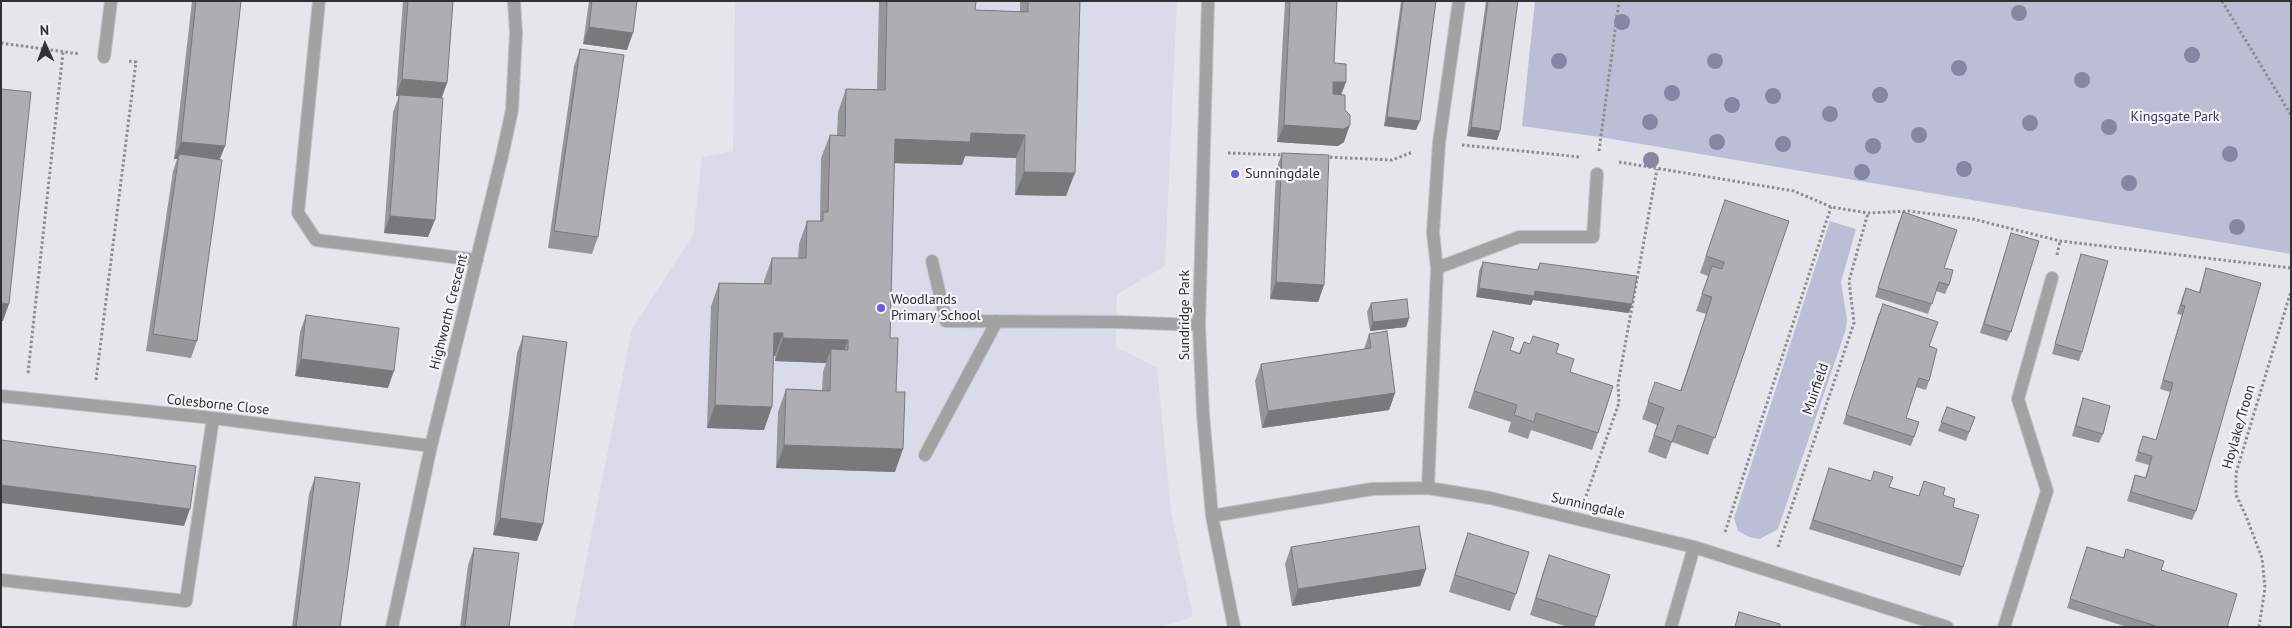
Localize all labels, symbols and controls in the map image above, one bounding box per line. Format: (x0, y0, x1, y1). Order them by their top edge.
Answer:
north arrow (20, 20, 70, 70)
text: N (40, 21, 49, 39)
park label: Kingsgate Park (2130, 109, 2220, 125)
place label: Sunningdale (1245, 166, 1320, 182)
marker: Sunningdale (1229, 168, 1241, 180)
street label: Highworth Crescent (427, 253, 471, 371)
street label: Sundridge Park (1177, 270, 1193, 360)
place label: Woodlands Primary School (891, 292, 981, 324)
marker: Woodlands Primary School (875, 302, 887, 314)
street label: Muirfield (1799, 361, 1833, 417)
street label: Hoylake/Troon (2219, 383, 2259, 471)
street label: Colesborne Close (166, 391, 270, 419)
street label: Sunningdale (1550, 489, 1626, 523)

